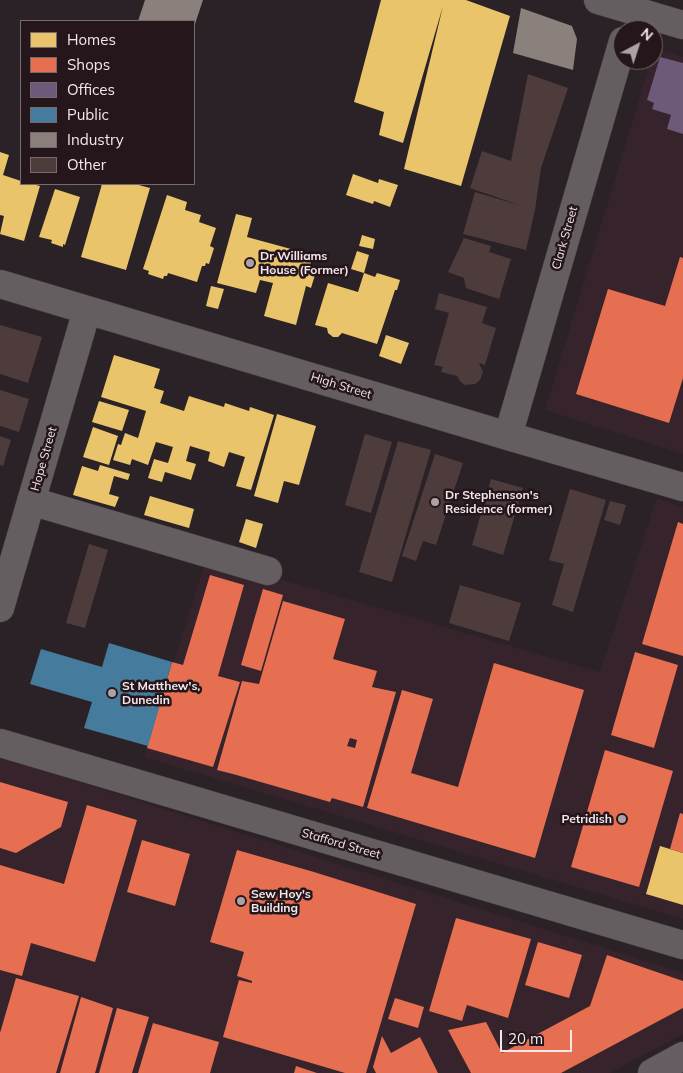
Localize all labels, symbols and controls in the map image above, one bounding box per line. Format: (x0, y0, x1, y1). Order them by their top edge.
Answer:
legend (20, 20, 195, 185)
north arrow (613, 20, 663, 70)
text: N (637, 24, 657, 45)
text: Homes (67, 30, 116, 49)
text: Shops (67, 55, 110, 74)
text: Offices (67, 80, 115, 99)
text: Public (67, 105, 109, 124)
text: Industry (67, 130, 124, 149)
text: Other (67, 155, 106, 174)
street label: Clark Street (549, 205, 581, 271)
place label: Dr Williams House (Former) (260, 249, 349, 277)
marker: Dr Williams House (Former) (244, 257, 256, 269)
street label: High Street (309, 370, 373, 402)
street label: Hope Street (28, 425, 60, 493)
place label: Dr Stephenson's Residence (former) (445, 488, 553, 516)
marker: Dr Stephenson's Residence (former) (429, 496, 441, 508)
place label: St Matthew's, Dunedin (122, 679, 200, 707)
marker: St Matthew's, Dunedin (106, 687, 118, 699)
place label: Petridish (562, 812, 612, 826)
marker: Petridish (616, 813, 628, 825)
street label: Stafford Street (300, 826, 382, 862)
place label: Sew Hoy's Building (251, 887, 311, 915)
marker: Sew Hoy's Building (235, 895, 247, 907)
scale bar (503, 1020, 576, 1052)
text: 20 m (508, 1029, 543, 1048)

